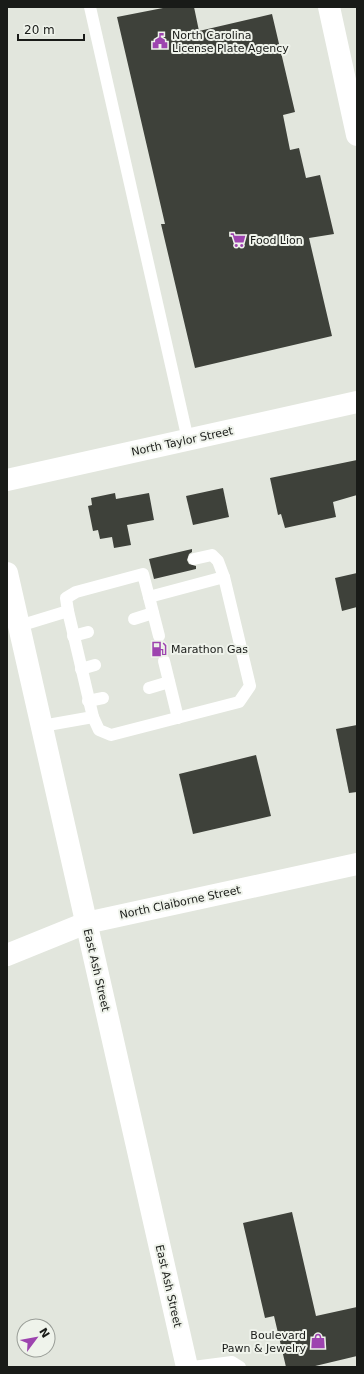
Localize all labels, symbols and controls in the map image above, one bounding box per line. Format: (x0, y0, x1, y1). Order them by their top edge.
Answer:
scale bar (18, 16, 84, 42)
text: 20 m (24, 23, 55, 37)
place label: North Carolina License Plate Agency (172, 29, 289, 55)
public building icon: North Carolina License Plate Agency (151, 32, 169, 50)
supermarket icon: Food Lion (229, 231, 247, 249)
place label: Food Lion (250, 234, 303, 247)
street label: North Taylor Street (130, 424, 235, 459)
fuel station icon: Marathon Gas (150, 640, 168, 658)
place label: Marathon Gas (171, 643, 248, 656)
street label: North Claiborne Street (118, 883, 243, 922)
street label: East Ash Street (81, 928, 112, 1013)
street label: East Ash Street (153, 1244, 184, 1329)
north arrow (16, 1318, 56, 1358)
text: N (36, 1326, 52, 1340)
place label: Boulevard Pawn & Jewelry (222, 1329, 306, 1355)
shop icon: Boulevard Pawn & Jewelry (309, 1332, 327, 1350)

